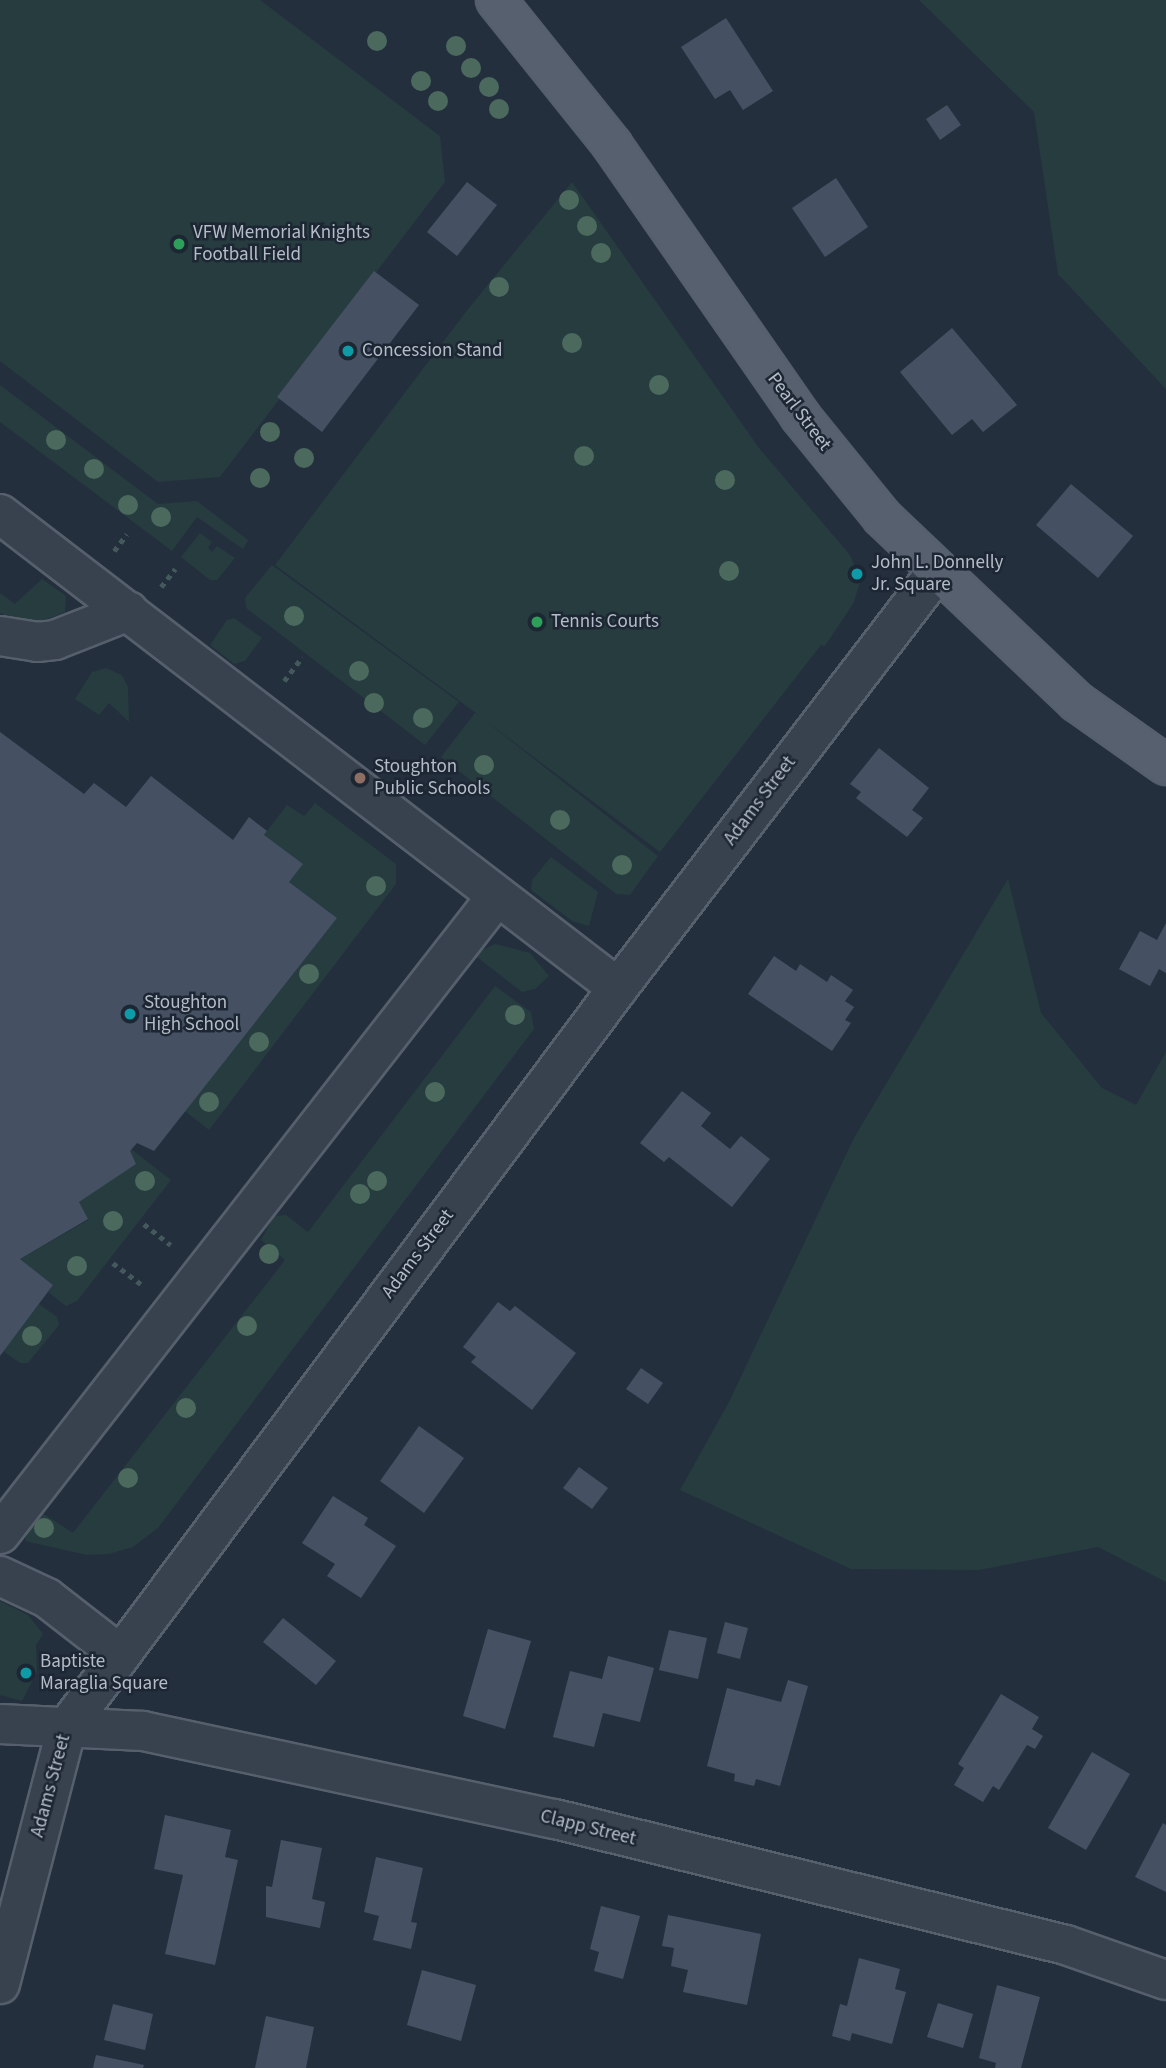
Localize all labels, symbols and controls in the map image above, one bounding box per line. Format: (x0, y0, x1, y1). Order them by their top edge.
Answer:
place label: VFW Memorial Knights Football Field (193, 222, 370, 266)
marker: VFW Memorial Knights Football Field (171, 236, 187, 252)
place label: Concession Stand (362, 340, 503, 362)
marker: Concession Stand (340, 343, 356, 359)
street label: Pearl Street (762, 368, 836, 456)
place label: John L. Donnelly Jr. Square (871, 552, 1003, 596)
marker: John L. Donnelly Jr. Square (849, 566, 865, 582)
place label: Tennis Courts (551, 611, 659, 633)
marker: Tennis Courts (529, 614, 545, 630)
street label: Adams Street (719, 752, 801, 850)
place label: Stoughton Public Schools (374, 756, 490, 800)
marker: Stoughton Public Schools (352, 770, 368, 786)
place label: Stoughton High School (144, 992, 239, 1036)
marker: Stoughton High School (122, 1006, 138, 1022)
street label: Adams Street (377, 1205, 459, 1303)
place label: Baptiste Maraglia Square (40, 1651, 168, 1695)
marker: Baptiste Maraglia Square (18, 1665, 34, 1681)
street label: Adams Street (26, 1732, 76, 1840)
street label: Clapp Street (538, 1805, 638, 1851)

